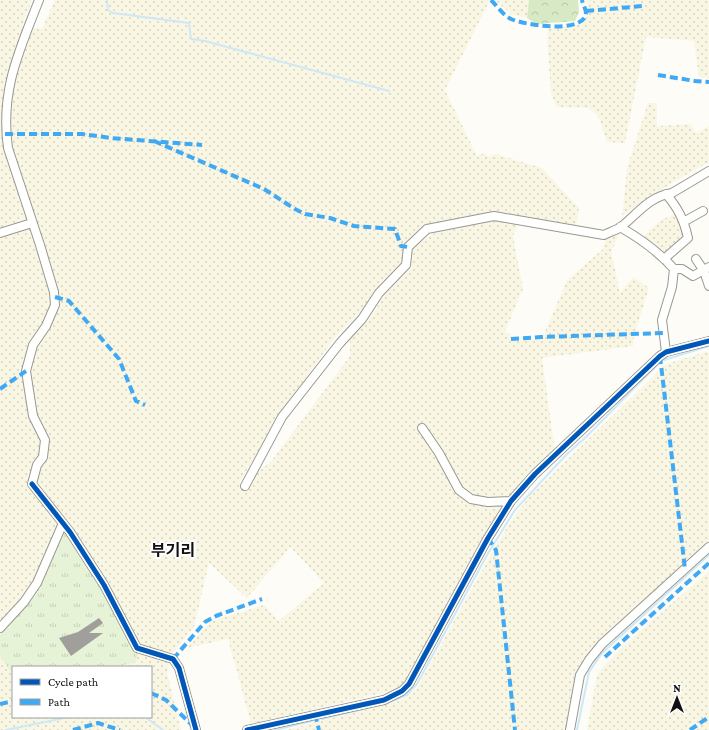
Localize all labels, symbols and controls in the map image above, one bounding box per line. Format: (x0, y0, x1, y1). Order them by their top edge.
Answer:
district label: 부기리 (151, 542, 195, 559)
legend (12, 666, 152, 718)
text: Cycle path (48, 675, 99, 689)
north arrow (657, 678, 697, 718)
text: N (673, 682, 681, 694)
text: Path (48, 695, 70, 709)

